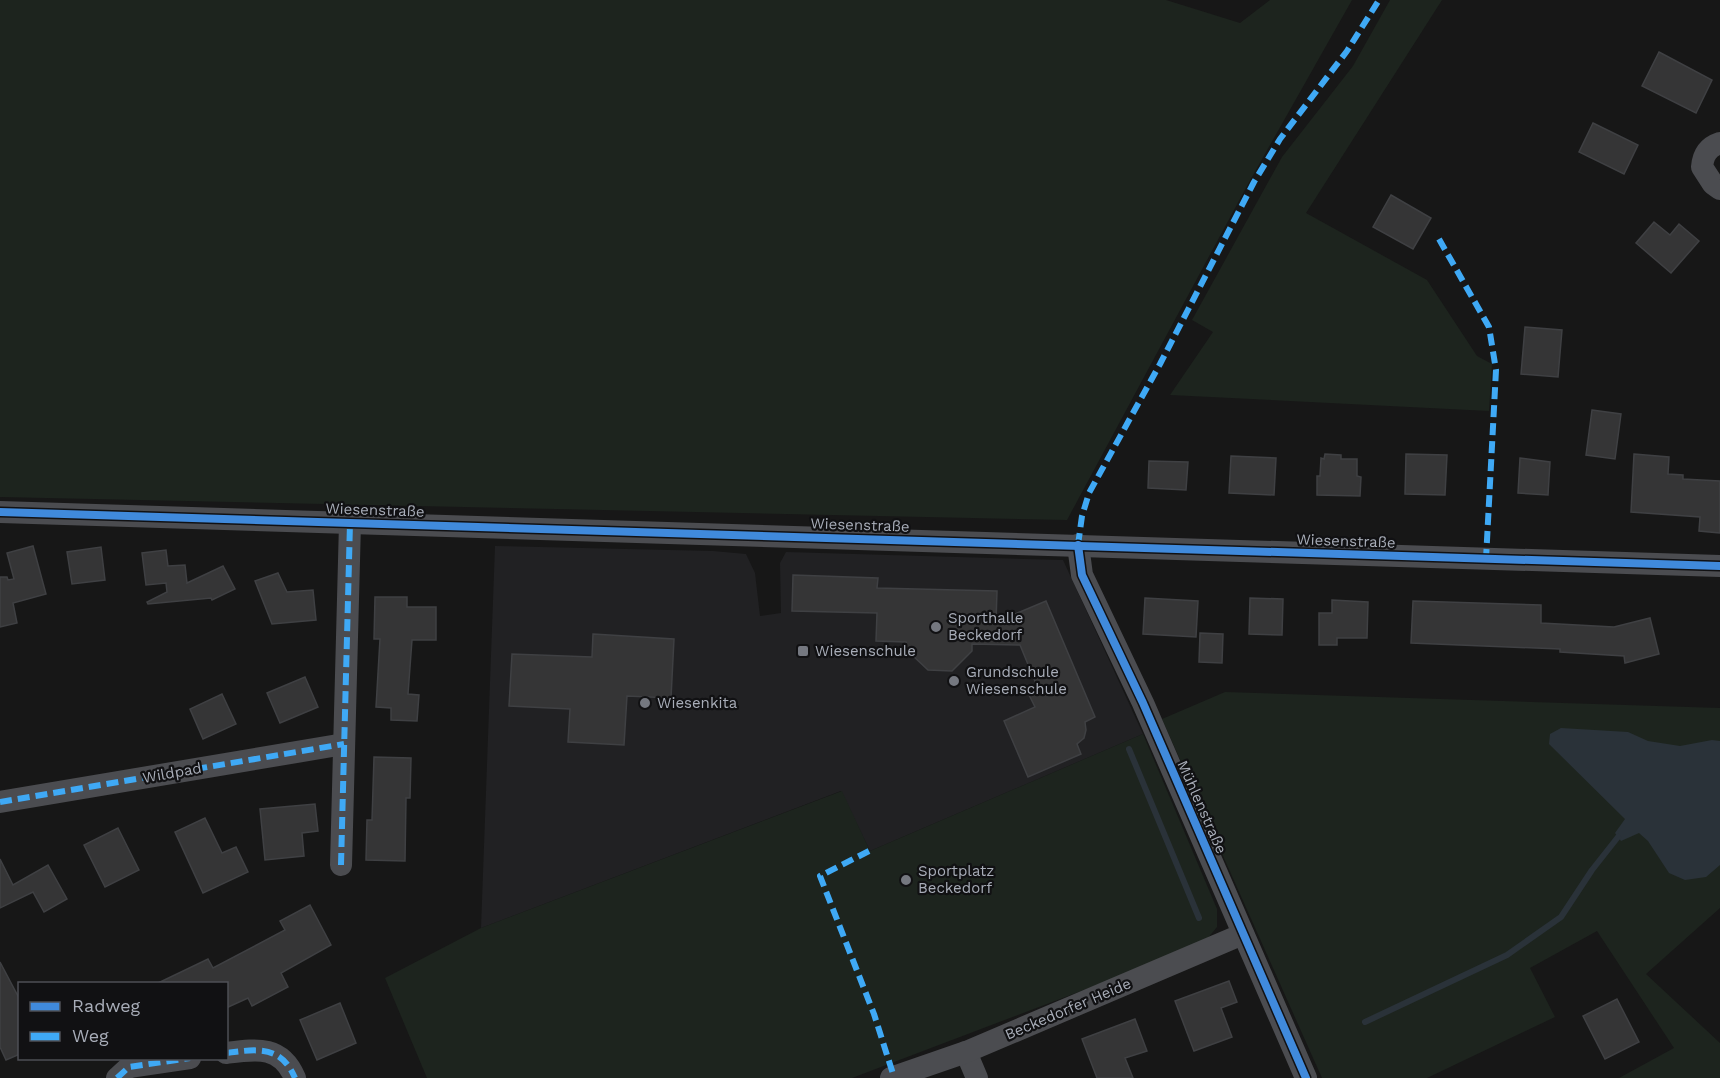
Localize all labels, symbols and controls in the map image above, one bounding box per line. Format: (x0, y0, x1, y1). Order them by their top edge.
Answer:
street label: Wiesenstraße (325, 499, 425, 521)
street label: Wiesenstraße (810, 514, 910, 536)
street label: Wiesenstraße (1296, 530, 1396, 552)
place label: Sporthalle Beckedorf (948, 609, 1024, 644)
marker: Sporthalle Beckedorf (929, 620, 943, 634)
place label: Wiesenschule (815, 642, 916, 660)
marker: Wiesenschule (796, 644, 810, 658)
place label: Grundschule Wiesenschule (966, 663, 1067, 698)
marker: Grundschule Wiesenschule (947, 674, 961, 688)
place label: Wiesenkita (657, 694, 738, 712)
marker: Wiesenkita (638, 696, 652, 710)
street label: Mühlenstraße (1173, 758, 1231, 856)
street label: Wildpad (141, 759, 203, 787)
place label: Sportplatz Beckedorf (918, 862, 994, 897)
marker: Sportplatz Beckedorf (899, 873, 913, 887)
street label: Beckedorfer Heide (1002, 974, 1134, 1044)
legend (18, 982, 228, 1060)
text: Radweg (72, 995, 141, 1016)
text: Weg (72, 1025, 109, 1046)

